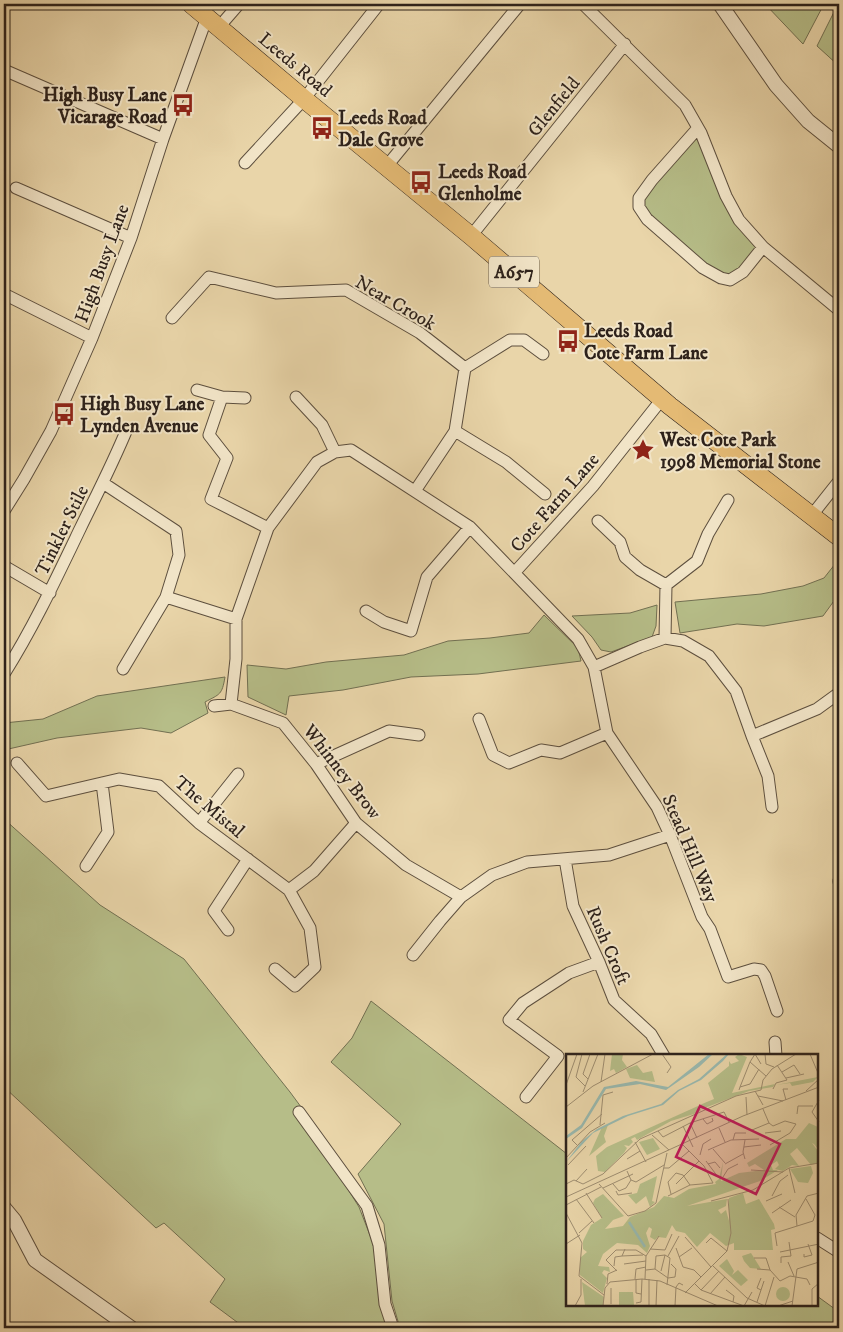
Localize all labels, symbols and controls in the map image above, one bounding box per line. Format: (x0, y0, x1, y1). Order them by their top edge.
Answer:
street label: Leeds Road (254, 28, 337, 103)
street label: Glenfield (523, 72, 586, 142)
place label: High Busy Lane Vicarage Road (43, 84, 168, 129)
bus stop icon: High Busy Lane Vicarage Road (170, 92, 196, 118)
place label: Leeds Road Dale Grove (338, 107, 427, 152)
bus stop icon: Leeds Road Dale Grove (309, 115, 335, 141)
place label: Leeds Road Glenholme (438, 161, 527, 206)
bus stop icon: Leeds Road Glenholme (408, 169, 434, 195)
street label: High Busy Lane (70, 201, 135, 326)
road number: A657 (489, 256, 539, 288)
street label: Near Crook (351, 271, 440, 336)
place label: Leeds Road Cote Farm Lane (584, 320, 708, 365)
bus stop icon: Leeds Road Cote Farm Lane (555, 328, 581, 354)
place label: High Busy Lane Lynden Avenue (80, 393, 204, 438)
bus stop icon: High Busy Lane Lynden Avenue (51, 401, 77, 427)
place label: West Cote Park 1998 Memorial Stone (659, 429, 821, 474)
place icon: West Cote Park 1998 Memorial Stone (630, 437, 656, 463)
street label: Cote Farm Lane (506, 449, 605, 557)
street label: Tinkler Stile (31, 482, 94, 580)
street label: Whinney Brow (297, 719, 386, 824)
street label: The Mistal (169, 771, 249, 843)
street label: Stead Hill Way (657, 791, 723, 907)
street label: Rush Croft (581, 903, 634, 988)
inset map (566, 1054, 818, 1307)

